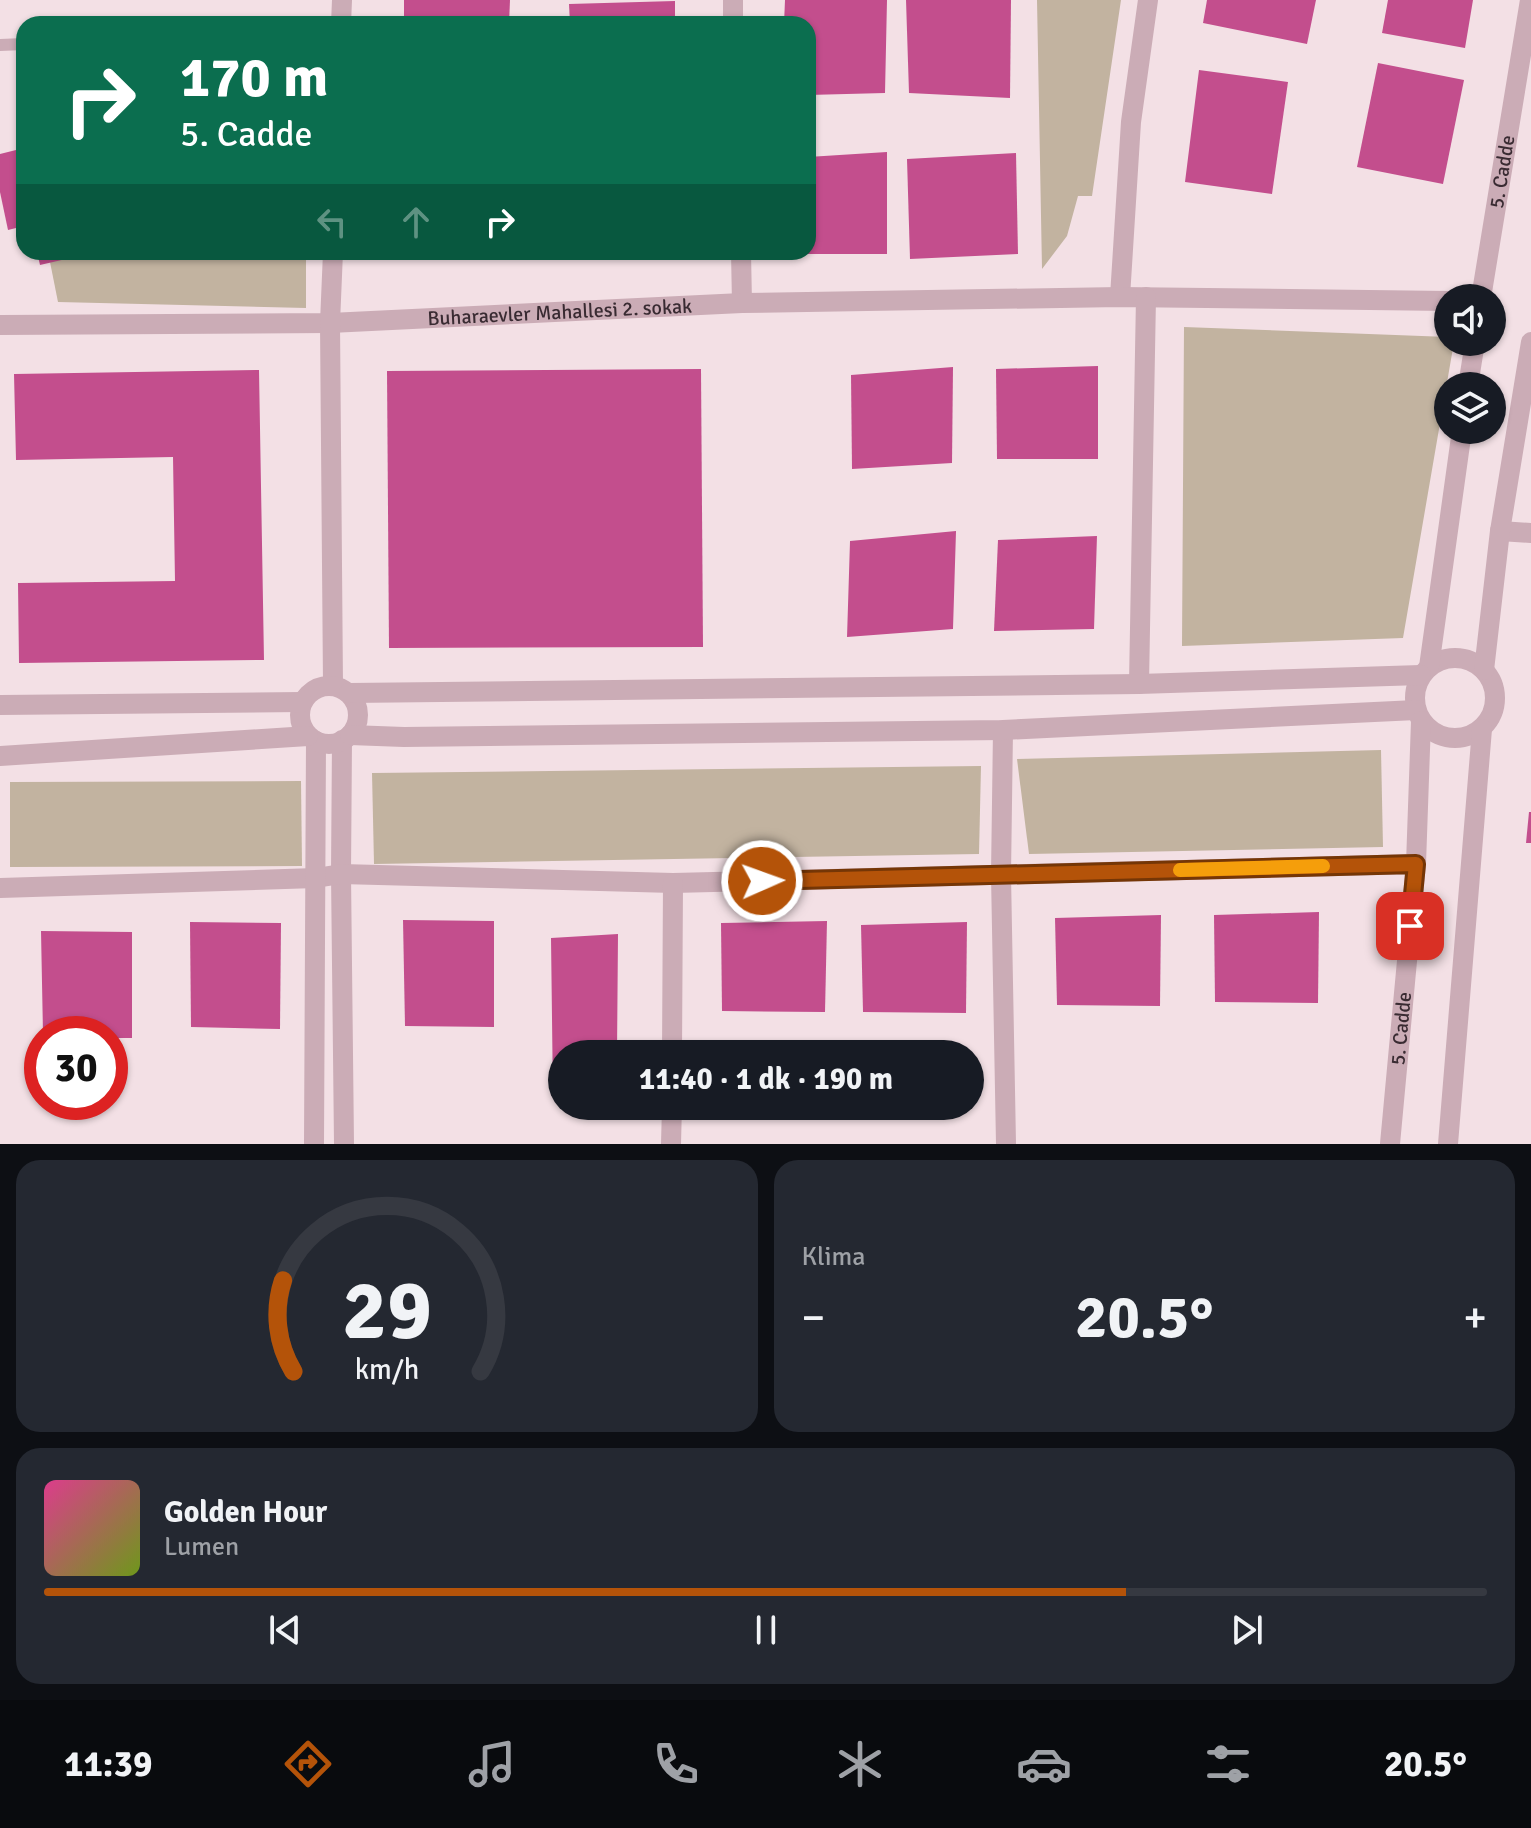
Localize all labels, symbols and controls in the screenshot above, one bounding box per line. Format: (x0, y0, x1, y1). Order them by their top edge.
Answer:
text: 170 m (180, 43, 328, 112)
icon: right (48, 48, 152, 152)
text: 5. Cadde (180, 112, 313, 157)
street label: 5. Cadde (1483, 133, 1520, 210)
icon: left (310, 200, 354, 244)
icon: ahead (394, 200, 438, 244)
icon: right (478, 200, 522, 244)
map controls (1434, 284, 1506, 444)
button: sound (1434, 284, 1506, 356)
street label: Buharaevler Mahallesi 2. sokak (427, 293, 693, 331)
button: layers (1434, 372, 1506, 444)
position arrow (720, 839, 804, 923)
pin (1376, 892, 1444, 960)
icon: arrive (1388, 904, 1432, 948)
street label: 5. Cadde (1385, 991, 1417, 1066)
speed limit sign: 30 (24, 1016, 128, 1120)
text: 11:40 · 1 dk · 190 m (639, 1061, 893, 1098)
text: Klima (802, 1241, 865, 1273)
text: 29 (342, 1260, 432, 1362)
text: 20.5° (1075, 1281, 1213, 1355)
text: − (802, 1291, 825, 1345)
text: + (1463, 1291, 1487, 1345)
text: km/h (354, 1352, 419, 1387)
text: Golden Hour (164, 1494, 327, 1531)
text: Lumen (164, 1531, 239, 1563)
icon: previous (263, 1608, 307, 1652)
icon: pause (744, 1608, 788, 1652)
icon: next (1225, 1608, 1269, 1652)
icon: directions (280, 1736, 336, 1792)
icon: music (464, 1736, 520, 1792)
icon: phone (648, 1736, 704, 1792)
icon: climate (832, 1736, 888, 1792)
icon: car (1016, 1736, 1072, 1792)
icon: filters (1200, 1736, 1256, 1792)
text: 11:39 (64, 1742, 152, 1787)
text: 20.5° (1384, 1742, 1467, 1787)

